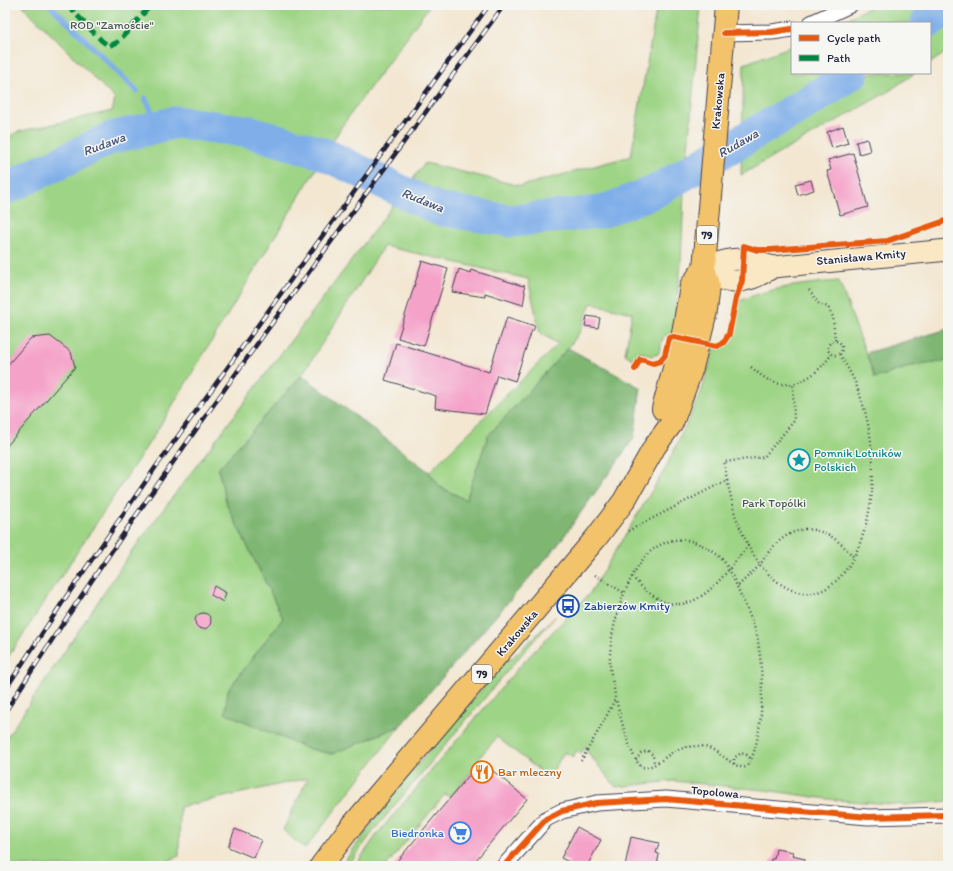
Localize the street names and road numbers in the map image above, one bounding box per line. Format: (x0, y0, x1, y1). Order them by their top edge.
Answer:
street label: Krakowska (709, 71, 728, 130)
road number: 79 (697, 226, 717, 244)
street label: Stanisława Kmity (816, 246, 907, 268)
street label: Krakowska (493, 606, 541, 659)
road number: 79 (472, 665, 492, 683)
street label: Topolowa (690, 783, 740, 801)

